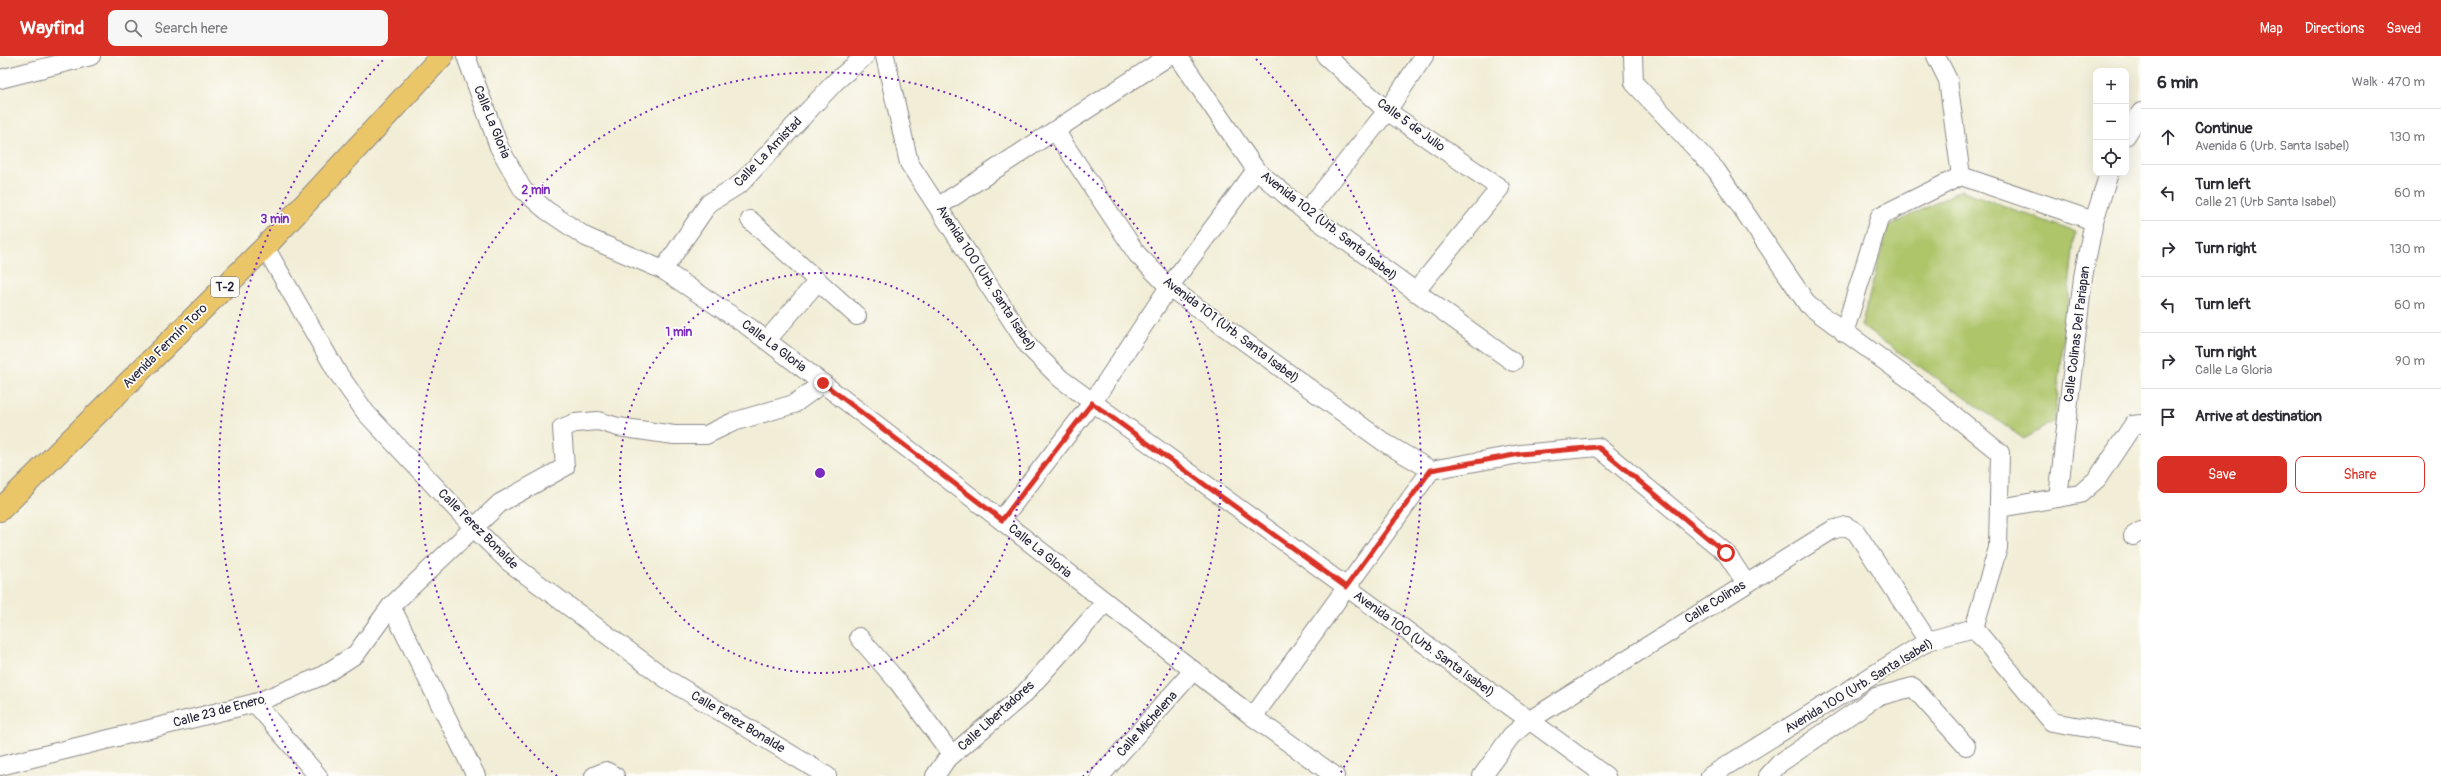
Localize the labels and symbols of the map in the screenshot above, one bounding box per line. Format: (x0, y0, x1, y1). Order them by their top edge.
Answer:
street label: Calle La Gloria (470, 83, 514, 161)
street label: Calle 5 de Julio (1374, 95, 1448, 155)
street label: Calle La Amistad (731, 114, 805, 190)
street label: Avenida 102 (Urb. Santa Isabel) (1258, 168, 1400, 284)
text: 2 min (522, 183, 551, 198)
street label: Avenida 100 (Urb. Santa Isabel) (933, 202, 1039, 354)
text: 3 min (261, 212, 290, 227)
street label: Calle Colinas Del Pariapan (2061, 265, 2093, 403)
street label: Avenida 101 (Urb. Santa Isabel) (1160, 274, 1302, 386)
road number: T-2 (211, 277, 239, 297)
street label: Avenida Fermín Toro (119, 300, 211, 392)
street label: Calle La Gloria (738, 316, 810, 376)
text: 1 min (666, 325, 693, 340)
route end (814, 374, 832, 392)
centre of rings (813, 466, 827, 480)
street label: Calle Perez Bonalde (434, 485, 522, 573)
street label: Calle La Gloria (1005, 520, 1075, 582)
route start (1717, 544, 1735, 562)
street label: Calle Colinas (1682, 577, 1749, 627)
street label: Avenida 100 (Urb. Santa Isabel) (1350, 588, 1498, 700)
street label: Avenida 100 (Urb. Santa Isabel) (1782, 635, 1936, 737)
street label: Calle Libertadores (954, 677, 1038, 755)
street label: Calle Perez Bonalde (688, 688, 789, 757)
street label: Calle Michelena (1113, 688, 1181, 760)
street label: Calle 23 de Enero (172, 691, 267, 731)

